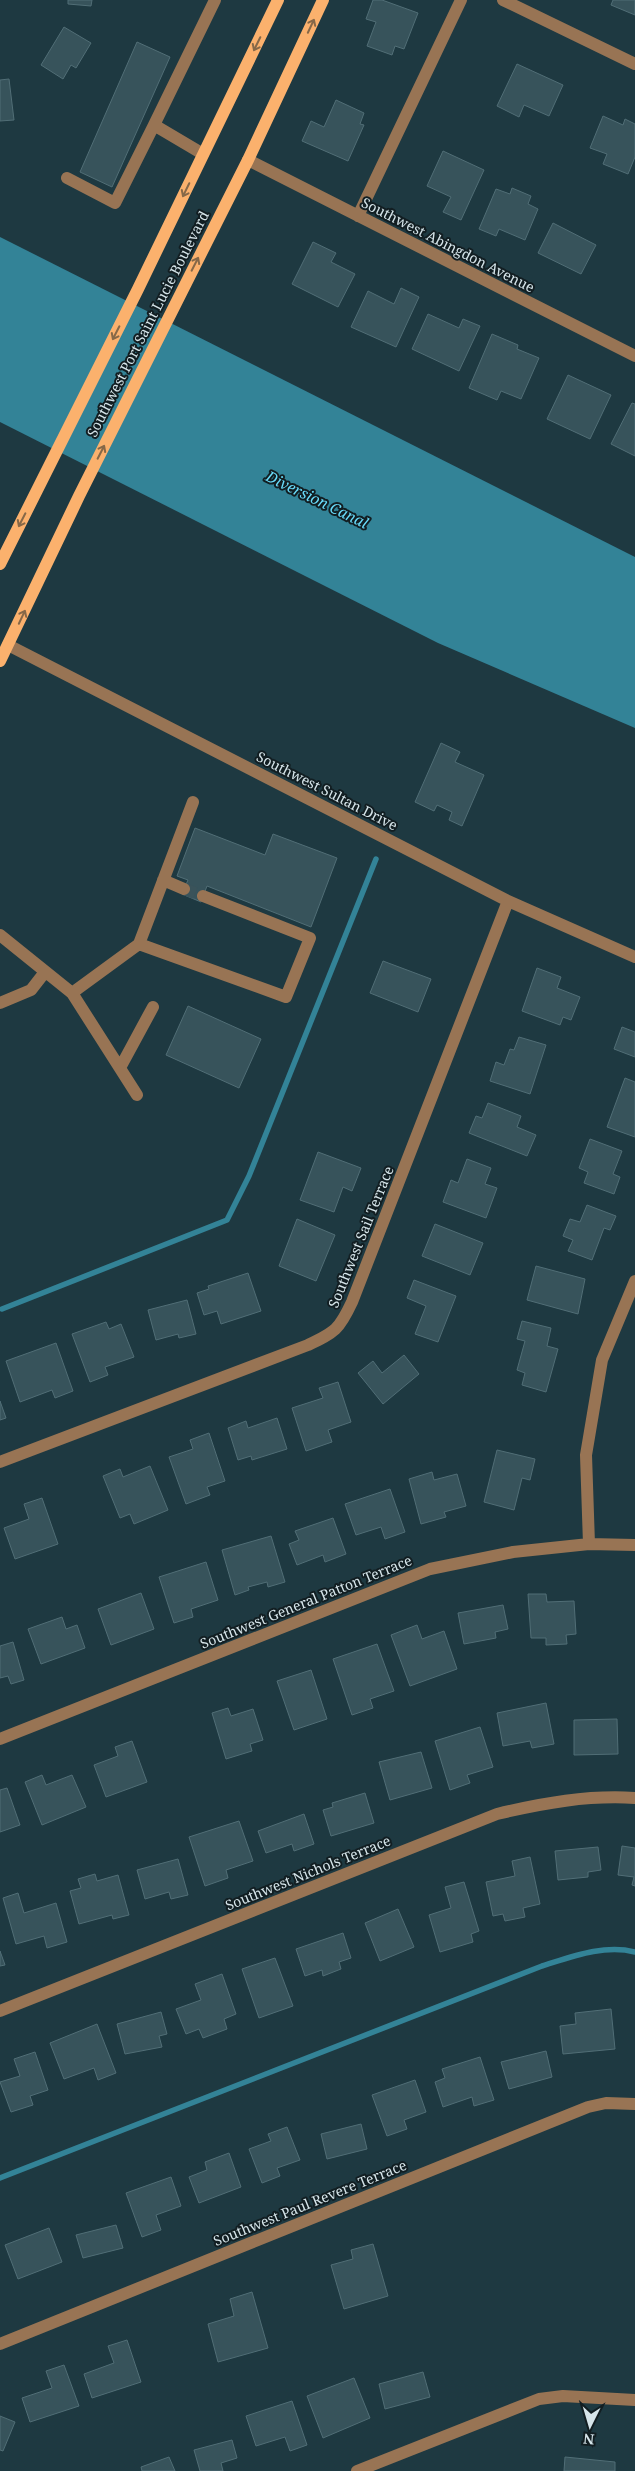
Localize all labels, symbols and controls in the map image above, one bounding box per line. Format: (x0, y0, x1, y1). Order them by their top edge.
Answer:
one-way arrow (306, 19, 316, 34)
one-way arrow (252, 36, 261, 51)
one-way arrow (181, 182, 190, 197)
street label: Southwest Abingdon Avenue (358, 193, 538, 297)
street label: Southwest Port Saint Lucie Boulevard (82, 207, 213, 440)
one-way arrow (191, 257, 200, 272)
one-way arrow (111, 325, 120, 340)
one-way arrow (96, 445, 106, 460)
water label: Diversion Canal (262, 465, 372, 533)
one-way arrow (17, 512, 26, 527)
one-way arrow (17, 610, 27, 625)
street label: Southwest Sultan Drive (253, 747, 401, 834)
street label: Southwest Sail Terrace (323, 1163, 398, 1311)
street label: Southwest General Patton Terrace (197, 1550, 414, 1653)
street label: Southwest Nichols Terrace (222, 1831, 393, 1914)
street label: Southwest Paul Revere Terrace (210, 2155, 409, 2250)
north arrow (565, 2401, 615, 2451)
text: N (582, 2430, 595, 2449)

